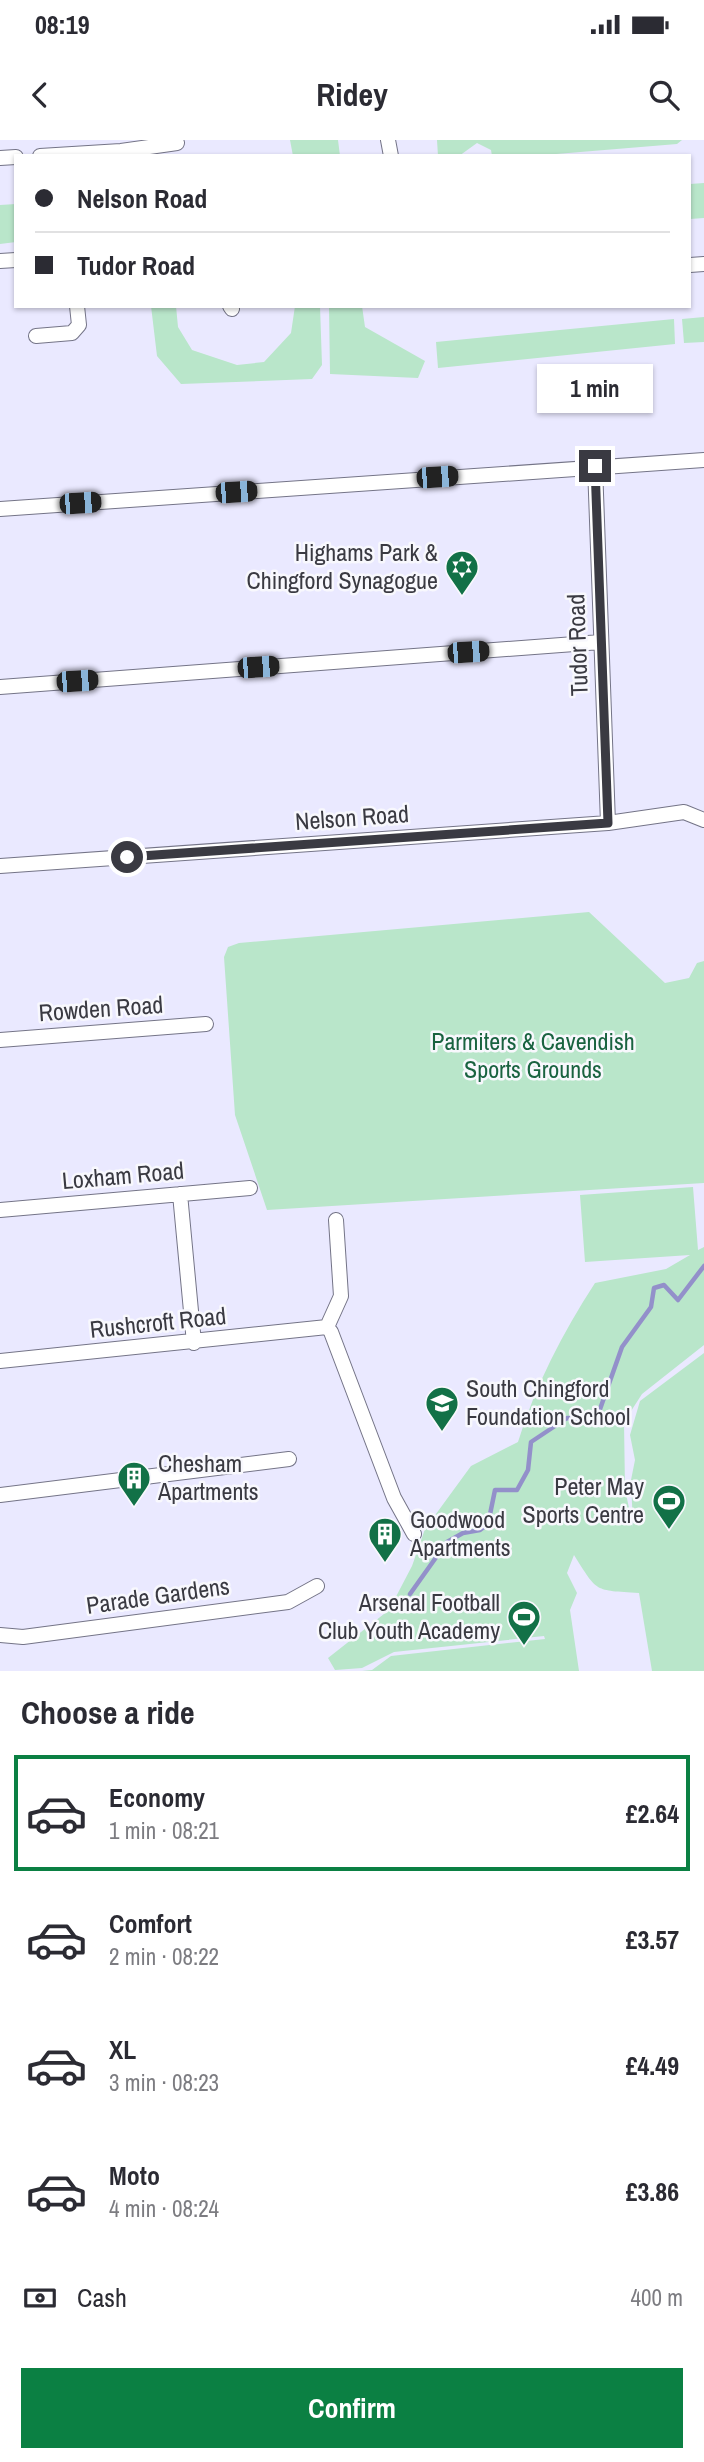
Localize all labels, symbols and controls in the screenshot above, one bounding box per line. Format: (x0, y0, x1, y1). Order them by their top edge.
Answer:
text: 08:19 (35, 7, 90, 42)
text: Ridey (316, 73, 388, 116)
icon: back (21, 76, 59, 114)
icon: search (645, 76, 683, 114)
text: Nelson Road (77, 181, 207, 216)
text: Tudor Road (77, 248, 195, 283)
callout: 1 min (537, 364, 653, 414)
text: 1 min (570, 373, 620, 404)
route end (579, 450, 611, 482)
car (416, 465, 459, 489)
car (215, 480, 258, 504)
car (59, 491, 102, 515)
place label: Highams Park & Chingford Synagogue (247, 536, 438, 596)
synagogue icon: Highams Park & Chingford Synagogue (443, 548, 481, 597)
street label: Tudor Road (559, 593, 595, 697)
car (447, 640, 490, 664)
car (237, 655, 280, 679)
car (56, 669, 99, 693)
street label: Nelson Road (294, 797, 410, 837)
route start (111, 841, 143, 873)
street label: Rowden Road (38, 988, 164, 1028)
park label: Parmiters & Cavendish Sports Grounds (431, 1025, 635, 1085)
street label: Loxham Road (60, 1154, 185, 1196)
street label: Rushcroft Road (88, 1299, 228, 1345)
place label: South Chingford Foundation School (466, 1372, 630, 1432)
school or university icon: South Chingford Foundation School (423, 1384, 461, 1433)
place label: Chesham Apartments (157, 1447, 259, 1507)
building icon: Chesham Apartments (115, 1459, 153, 1508)
place label: Peter May Sports Centre (523, 1470, 644, 1530)
sports icon: Peter May Sports Centre (650, 1482, 688, 1531)
place label: Goodwood Apartments (409, 1503, 511, 1563)
building icon: Goodwood Apartments (366, 1515, 404, 1564)
street label: Parade Gardens (84, 1569, 232, 1621)
place label: Arsenal Football Club Youth Academy (318, 1586, 500, 1646)
sports icon: Arsenal Football Club Youth Academy (505, 1598, 543, 1647)
text: Choose a ride (21, 1691, 195, 1734)
text: Economy (109, 1780, 205, 1815)
icon: car (25, 1782, 88, 1845)
text: £2.64 (626, 1796, 679, 1831)
text: 1 min · 08:21 (109, 1815, 219, 1846)
text: Comfort (109, 1906, 192, 1941)
icon: car (25, 1908, 88, 1971)
text: £3.57 (626, 1922, 679, 1957)
text: 2 min · 08:22 (109, 1941, 219, 1972)
text: XL (109, 2032, 136, 2067)
icon: car (25, 2034, 88, 2097)
text: £4.49 (626, 2048, 679, 2083)
text: 3 min · 08:23 (109, 2067, 219, 2098)
text: Moto (109, 2158, 160, 2193)
icon: car (25, 2160, 88, 2223)
text: £3.86 (626, 2174, 679, 2209)
text: 4 min · 08:24 (109, 2193, 219, 2224)
icon: cash (21, 2279, 59, 2317)
text: Cash (77, 2280, 127, 2315)
text: 400 m (631, 2282, 683, 2313)
button: Confirm (21, 2368, 683, 2448)

